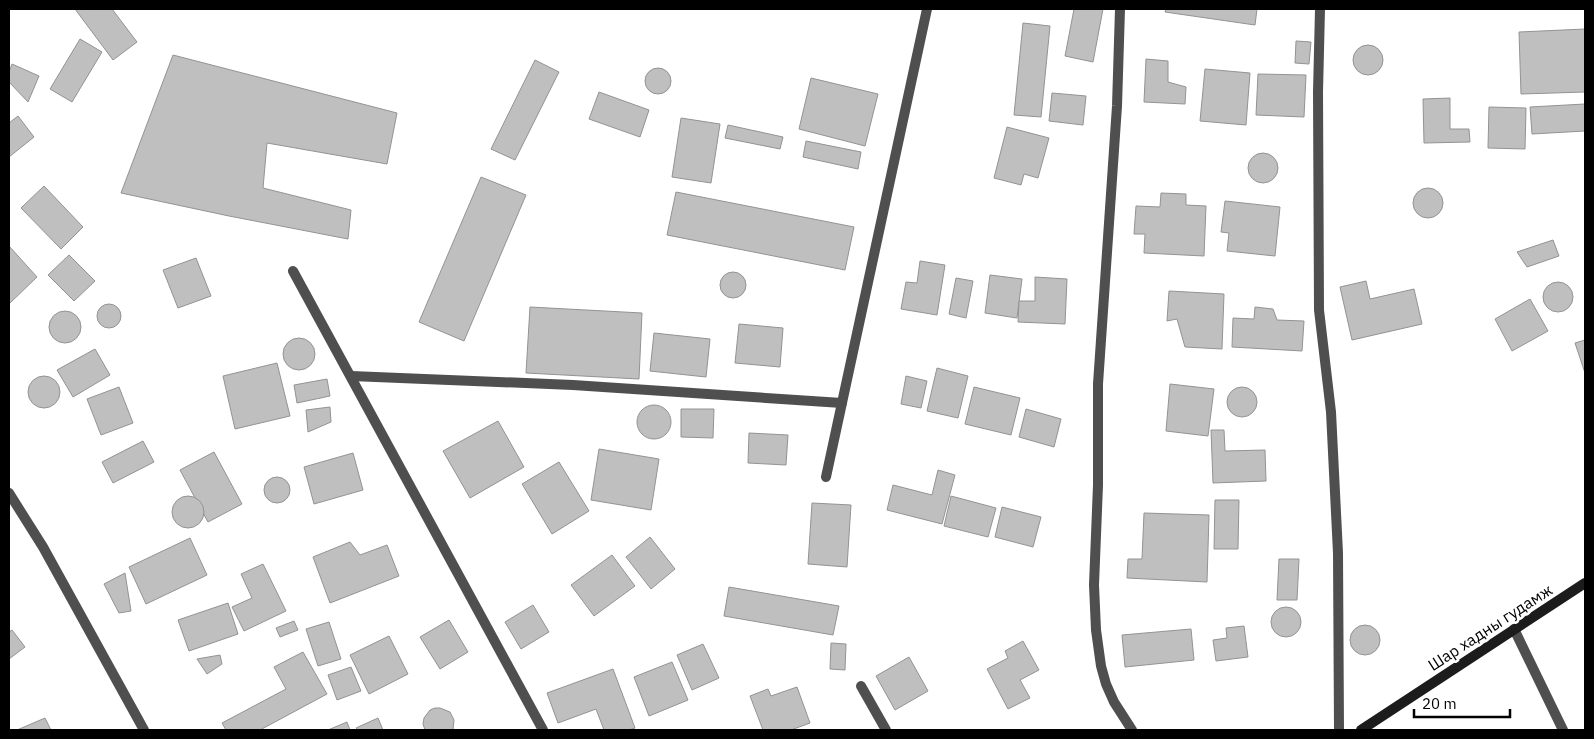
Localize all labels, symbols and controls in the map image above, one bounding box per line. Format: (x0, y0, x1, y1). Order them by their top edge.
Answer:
street label: Шар хадны гудамж (1424, 579, 1556, 675)
scale bar (1414, 686, 1510, 718)
text: 20 m (1422, 694, 1457, 713)

